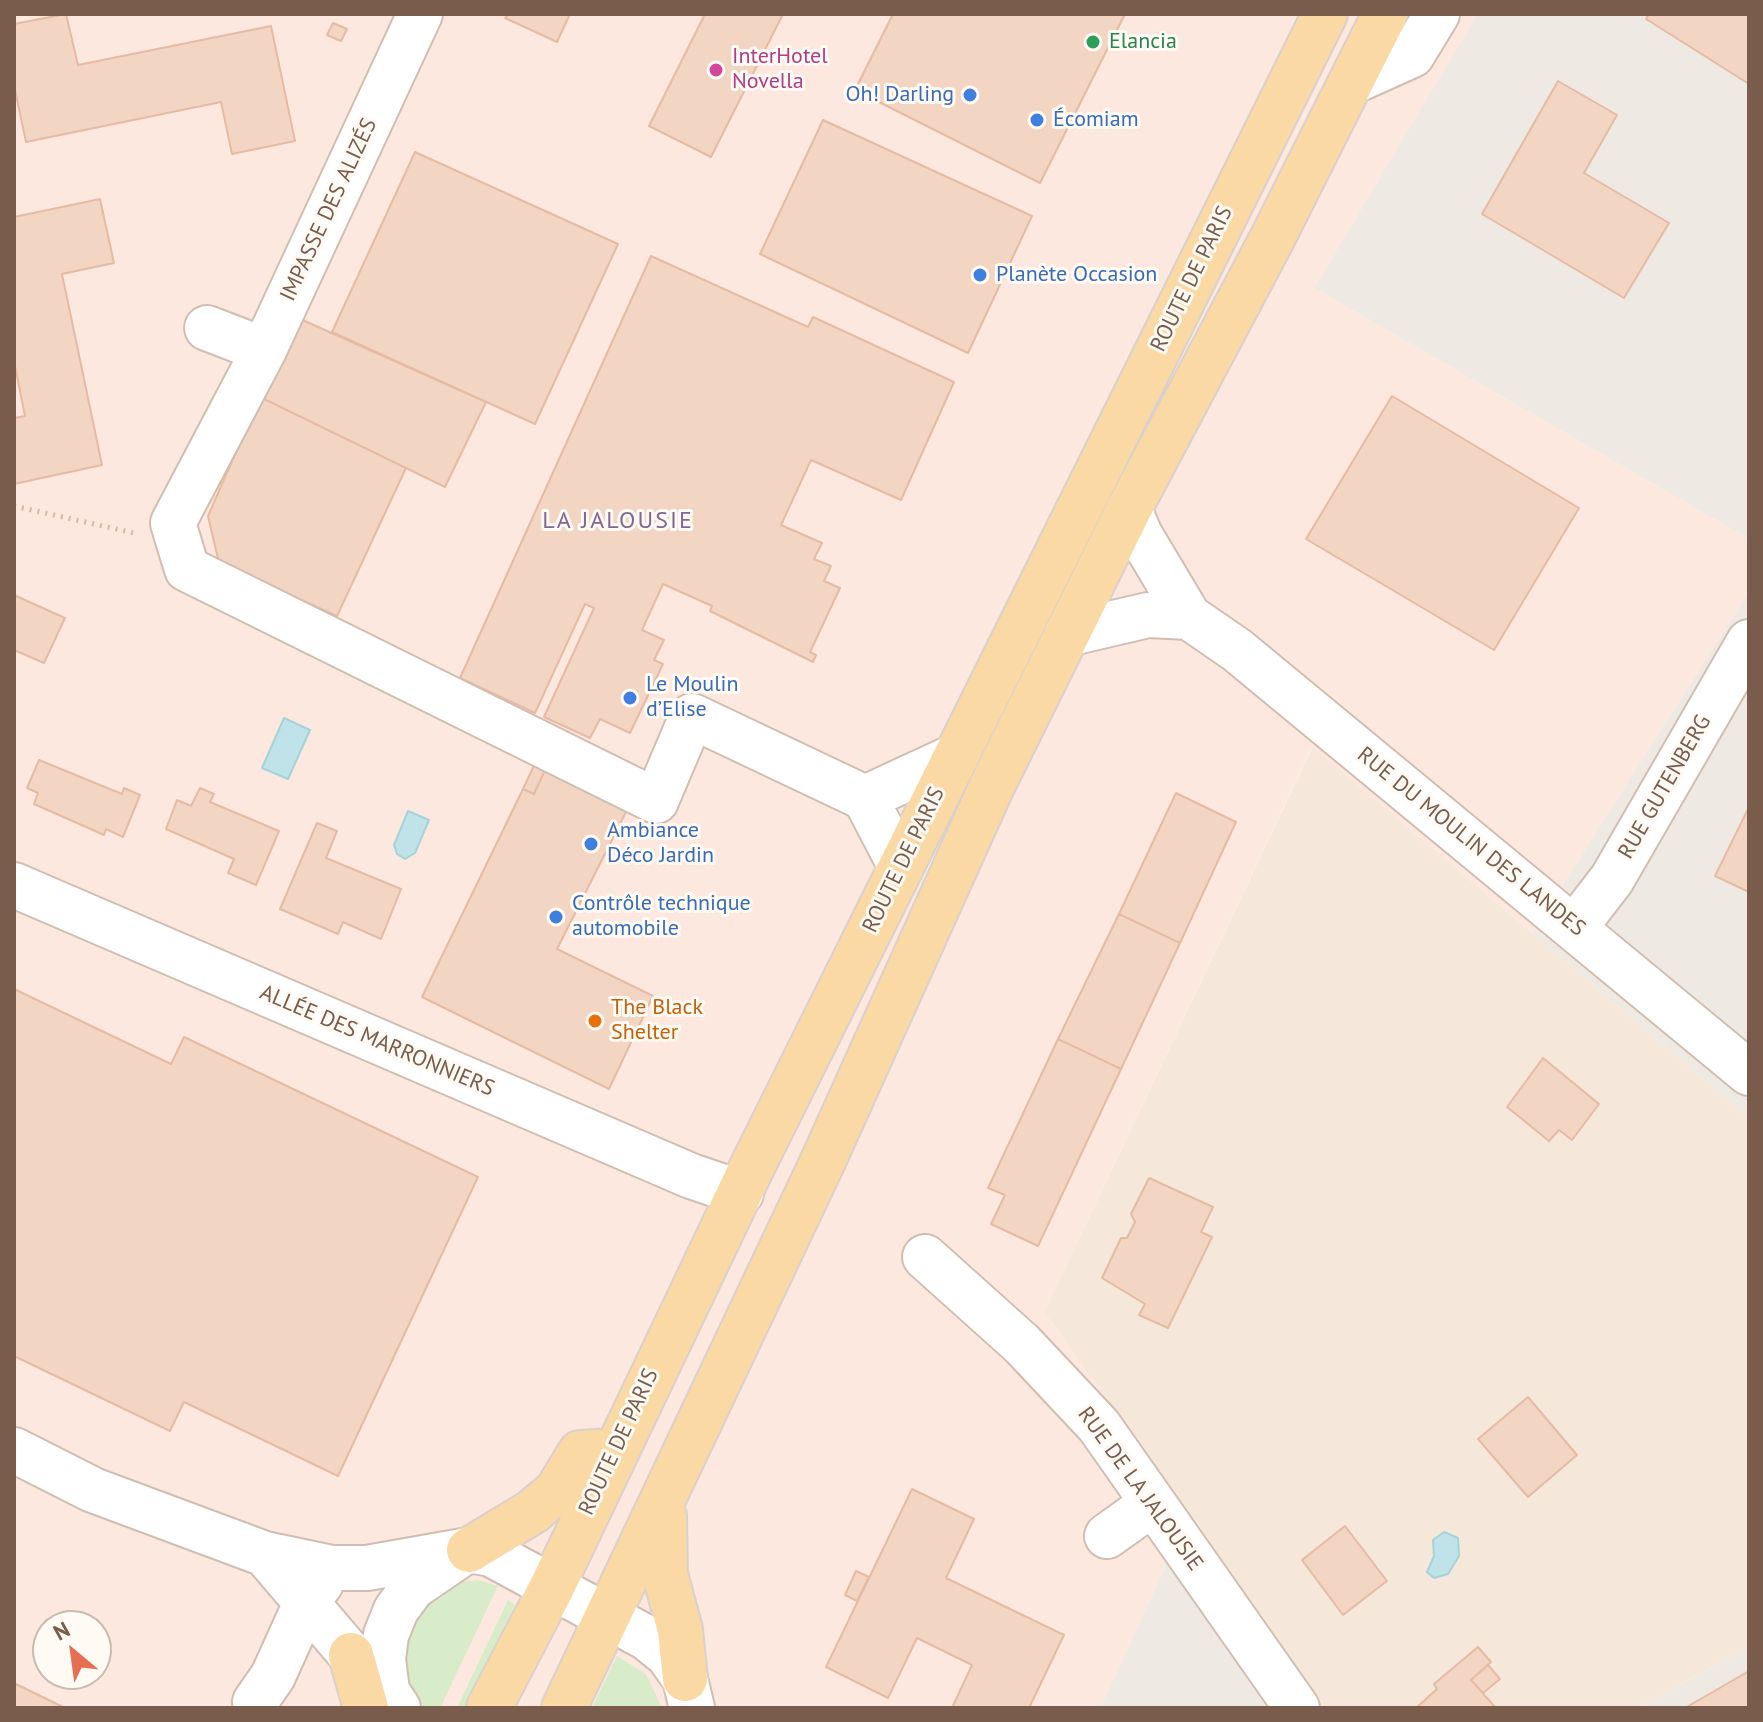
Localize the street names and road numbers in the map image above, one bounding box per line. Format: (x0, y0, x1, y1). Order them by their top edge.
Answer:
street label: IMPASSE DES ALIZÉS (275, 114, 383, 306)
street label: ROUTE DE PARIS (1145, 202, 1239, 356)
street label: RUE GUTENBERG (1613, 710, 1717, 864)
street label: RUE DU MOULIN DES LANDES (1352, 742, 1590, 942)
street label: ROUTE DE PARIS (857, 783, 951, 937)
street label: ALLÉE DES MARRONNIERS (256, 980, 498, 1102)
street label: ROUTE DE PARIS (574, 1365, 664, 1519)
street label: RUE DE LA JALOUSIE (1072, 1402, 1208, 1576)

